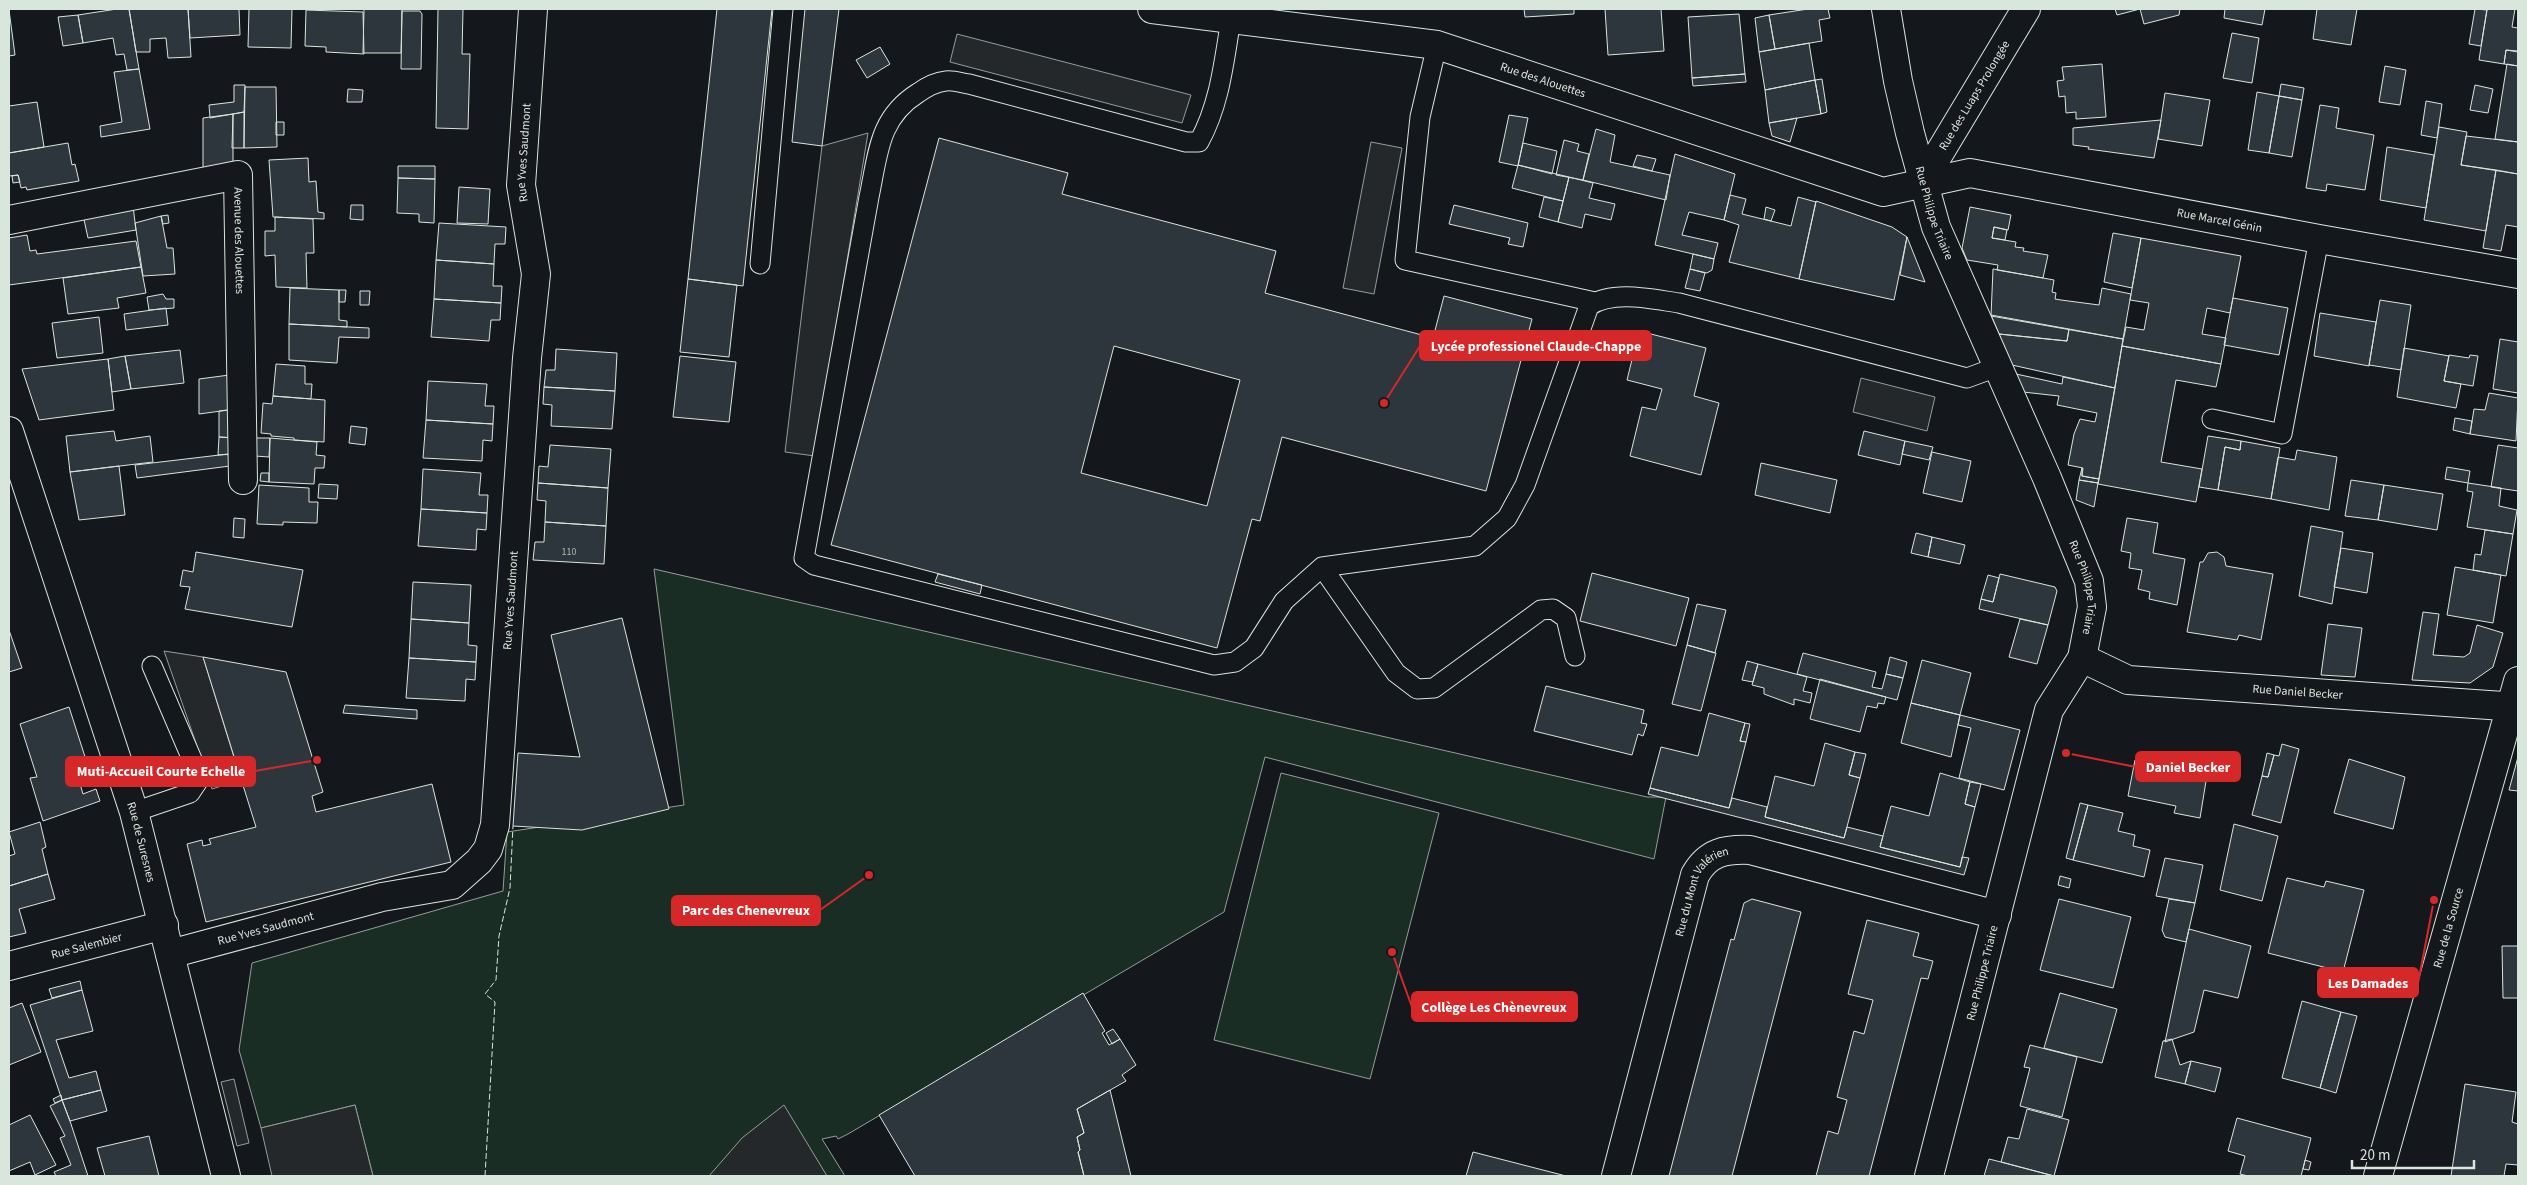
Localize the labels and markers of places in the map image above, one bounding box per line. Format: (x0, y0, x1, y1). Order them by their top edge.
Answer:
callout: Lycée professionel Claude-Chappe (1420, 331, 1651, 360)
callout: Daniel Becker (2136, 752, 2240, 781)
callout: Muti-Accueil Courte Echelle (66, 757, 255, 786)
callout: Parc des Chenevreux (672, 896, 820, 925)
callout: Les Damades (2318, 968, 2418, 997)
callout: Collège Les Chènevreux (1412, 992, 1577, 1021)

